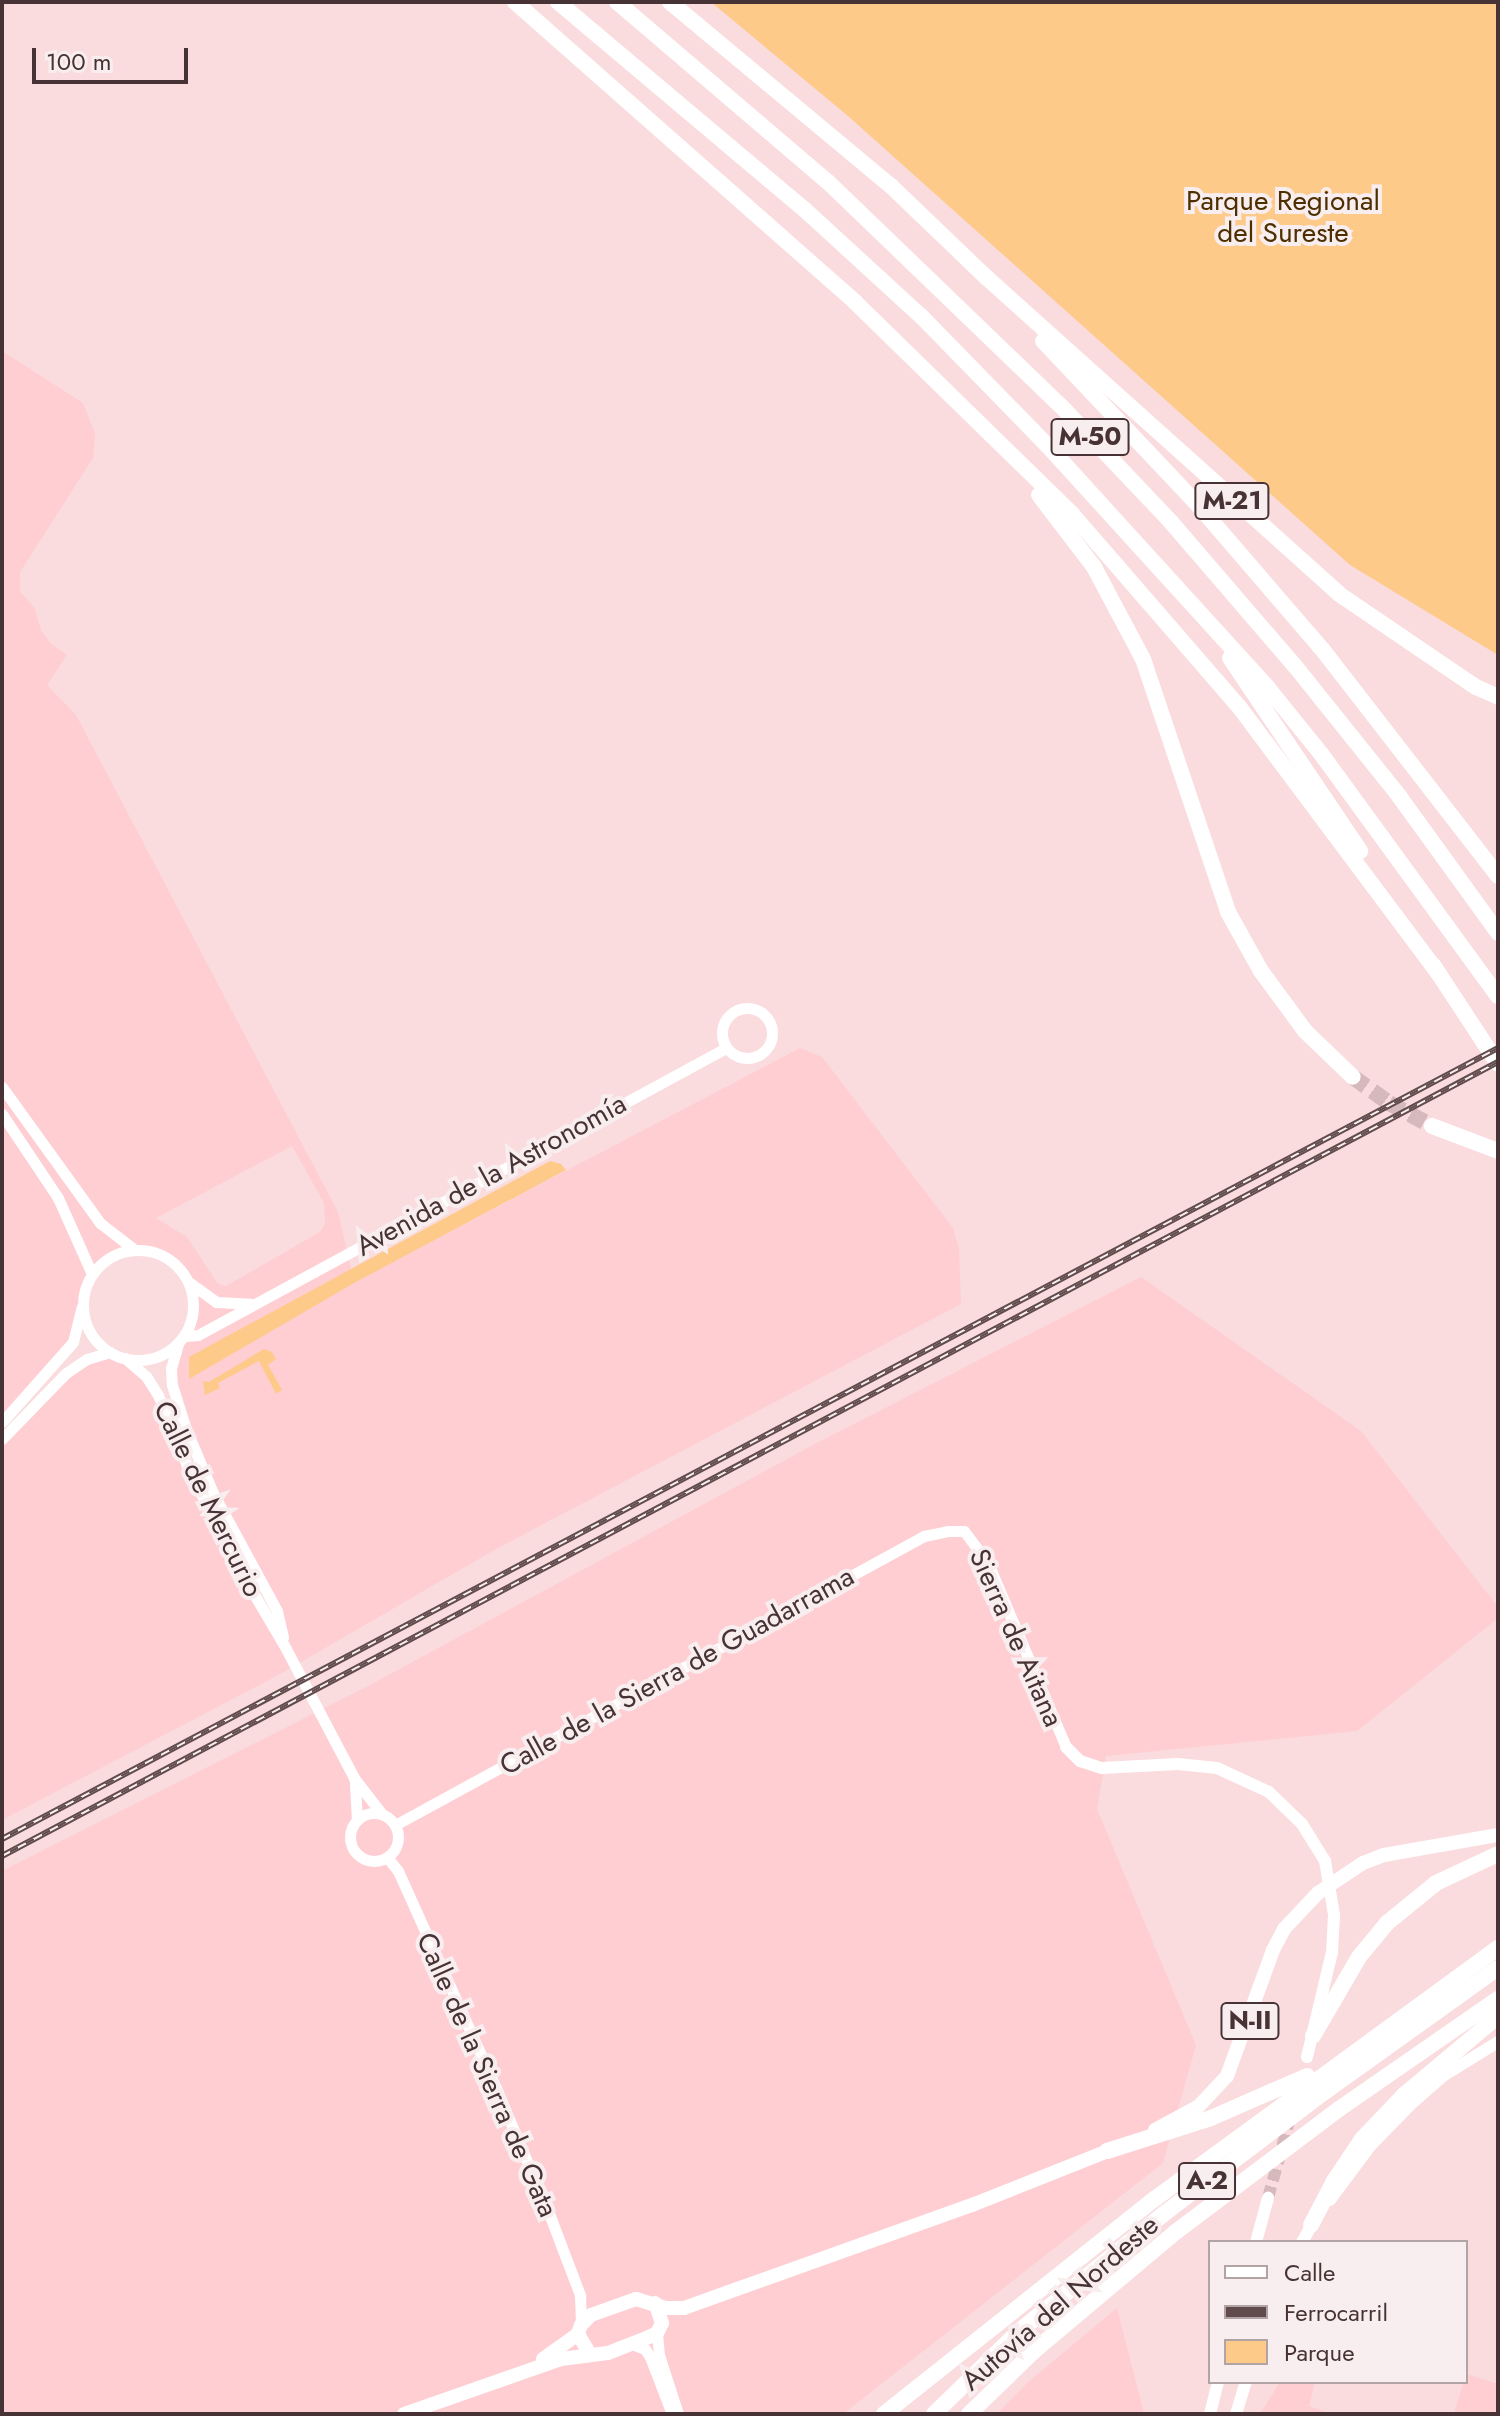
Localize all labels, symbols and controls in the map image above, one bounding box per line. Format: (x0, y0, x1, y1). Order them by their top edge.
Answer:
scale bar (36, 32, 192, 82)
text: 100 m (46, 44, 112, 79)
park label: Parque Regional del Sureste (1186, 184, 1380, 250)
road number: M-50 (1050, 415, 1130, 459)
road number: M-21 (1194, 479, 1270, 523)
street label: Avenida de la Astronomía (350, 1087, 632, 1263)
street label: Calle de Mercurio (146, 1396, 270, 1602)
street label: Sierra de Aitana (962, 1544, 1070, 1732)
street label: Calle de la Sierra de Guadarrama (494, 1559, 860, 1783)
street label: Calle de la Sierra de Gata (409, 1928, 565, 2222)
road number: N-II (1220, 1999, 1280, 2043)
road number: A-2 (1177, 2159, 1237, 2203)
street label: Autovía del Nordeste (955, 2208, 1165, 2398)
legend (1208, 2240, 1468, 2384)
text: Calle (1284, 2255, 1335, 2290)
text: Ferrocarril (1284, 2295, 1388, 2330)
text: Parque (1284, 2335, 1355, 2370)

